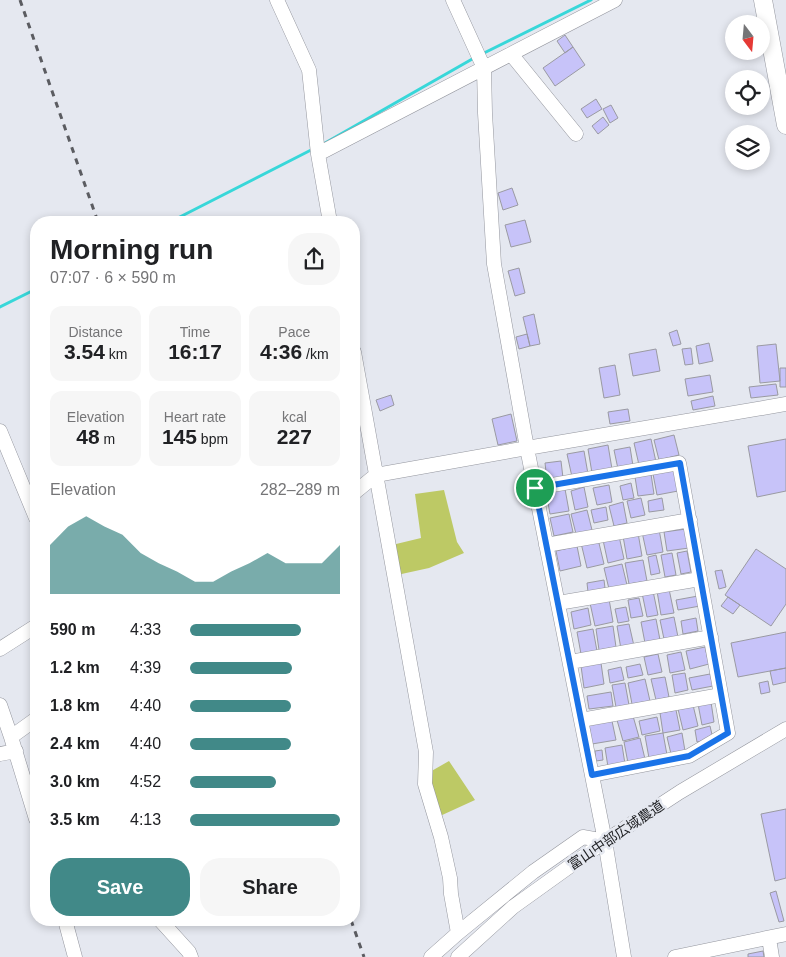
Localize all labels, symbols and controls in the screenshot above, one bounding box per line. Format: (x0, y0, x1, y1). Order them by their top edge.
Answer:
north arrow (725, 15, 770, 60)
map controls (725, 15, 770, 170)
button: locate (725, 70, 770, 115)
button: layers (725, 125, 770, 170)
button: share (288, 233, 340, 285)
text: Morning run (50, 234, 213, 265)
text: 07:07 · 6 × 590 m (50, 269, 176, 286)
text: Distance (68, 324, 123, 340)
text: Time (180, 324, 210, 340)
text: Pace (278, 324, 310, 340)
text: 3.54 (64, 340, 105, 363)
text: 16:17 (168, 340, 222, 363)
text: 4:36 (260, 340, 302, 363)
text: km (105, 346, 127, 362)
text: /km (302, 346, 329, 362)
text: Elevation (67, 409, 124, 425)
text: Heart rate (164, 409, 226, 425)
text: kcal (282, 409, 307, 425)
text: 48 (76, 425, 100, 448)
text: 145 (162, 425, 197, 448)
text: 227 (277, 425, 312, 448)
text: m (100, 431, 115, 447)
text: bpm (197, 431, 228, 447)
pin (514, 467, 556, 509)
icon: arrive (521, 474, 549, 502)
text: Elevation (50, 481, 116, 498)
text: 282–289 m (260, 481, 340, 498)
text: 590 m (50, 621, 95, 638)
text: 4:33 (130, 621, 161, 638)
text: 1.2 km (50, 659, 100, 676)
text: 4:39 (130, 659, 161, 676)
text: 1.8 km (50, 697, 100, 714)
text: 4:40 (130, 697, 161, 714)
text: 2.4 km (50, 735, 100, 752)
text: 4:40 (130, 735, 161, 752)
text: 3.0 km (50, 773, 100, 790)
text: 4:52 (130, 773, 161, 790)
street label: 富山中部広域農道 (565, 797, 667, 873)
text: 3.5 km (50, 811, 100, 828)
text: 4:13 (130, 811, 161, 828)
button: Save (50, 858, 190, 916)
button: Share (200, 858, 340, 916)

